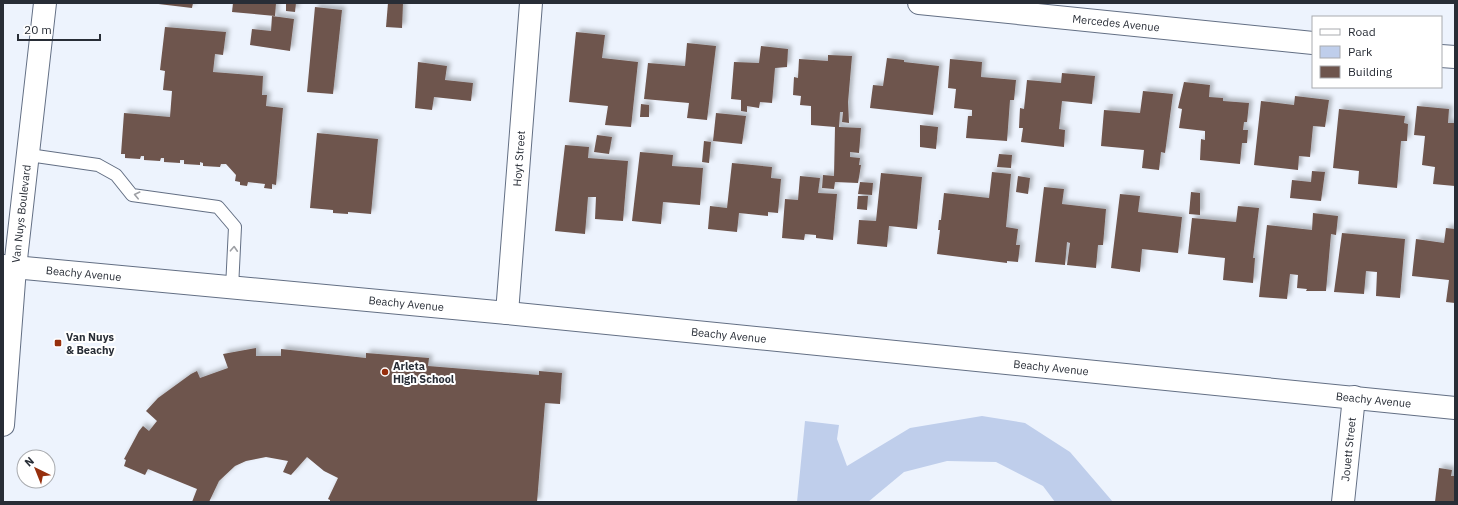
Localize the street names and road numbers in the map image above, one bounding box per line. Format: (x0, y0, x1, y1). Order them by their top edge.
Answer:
street label: Mercedes Avenue (1072, 12, 1160, 34)
street label: Hoyt Street (510, 130, 528, 187)
street label: Van Nuys Boulevard (9, 164, 34, 264)
street label: Beachy Avenue (45, 263, 122, 284)
street label: Beachy Avenue (368, 293, 445, 314)
street label: Beachy Avenue (690, 324, 767, 346)
street label: Beachy Avenue (1013, 357, 1089, 378)
street label: Beachy Avenue (1335, 389, 1412, 411)
street label: Jouett Street (1338, 416, 1359, 482)

